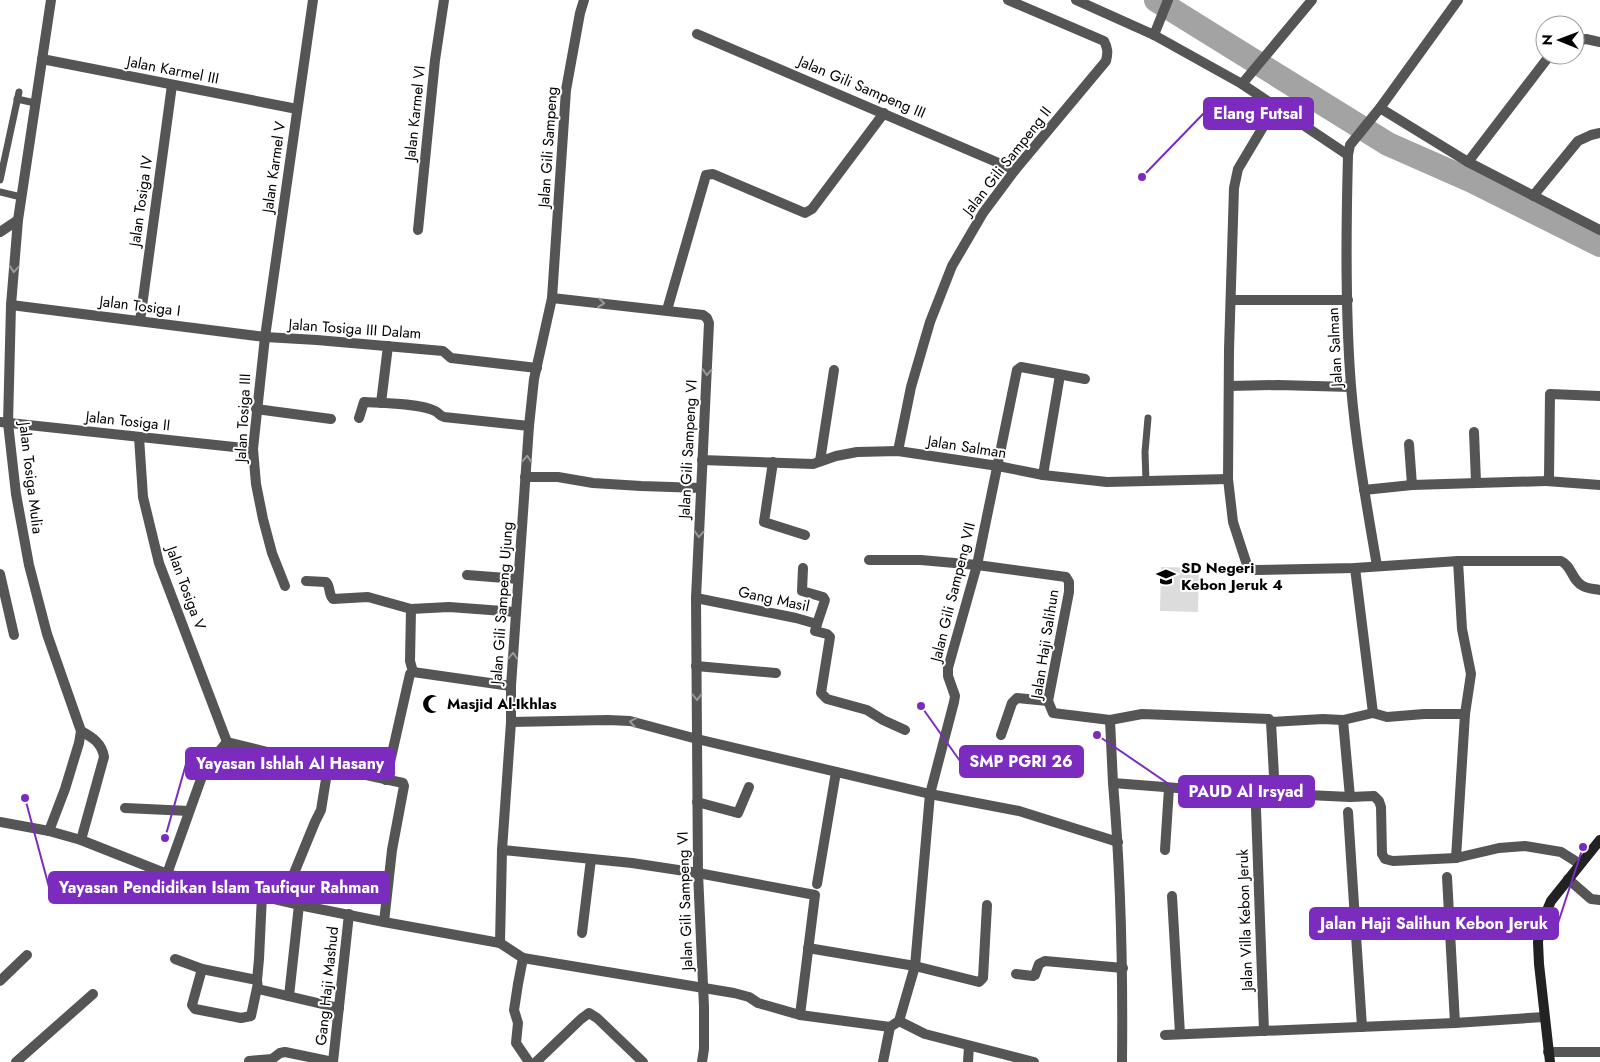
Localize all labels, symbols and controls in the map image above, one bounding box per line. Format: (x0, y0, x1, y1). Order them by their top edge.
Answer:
north arrow (1535, 15, 1585, 65)
text: N (1537, 34, 1557, 46)
street label: Jalan Gili Sampeng III (793, 49, 929, 124)
street label: Jalan Karmel III (123, 50, 221, 90)
street label: Jalan Karmel VI (399, 64, 431, 164)
street label: Jalan Gili Sampeng (533, 86, 563, 210)
callout: Elang Futsal (1204, 98, 1313, 129)
street label: Jalan Gili Sampeng II (956, 102, 1057, 222)
text: Elang Futsal (1213, 102, 1303, 125)
street label: Jalan Karmel V (256, 120, 291, 216)
street label: Jalan Tosiga IV (123, 154, 158, 250)
one-way arrow (9, 265, 20, 273)
street label: Jalan Tosiga I (96, 290, 182, 322)
one-way arrow (597, 297, 605, 308)
street label: Jalan Salman (1322, 307, 1348, 389)
street label: Jalan Tosiga III Dalam (286, 313, 422, 345)
one-way arrow (702, 368, 713, 376)
street label: Jalan Tosiga III (230, 373, 256, 465)
street label: Jalan Gili Sampeng VI (673, 379, 703, 521)
street label: Jalan Tosiga II (83, 405, 171, 436)
street label: Jalan Tosiga Mulia (13, 419, 49, 535)
street label: Jalan Salman (924, 430, 1008, 464)
one-way arrow (521, 455, 532, 463)
street label: Jalan Gili Sampeng VII (925, 520, 981, 666)
street label: Jalan Gili Sampeng Ujung (485, 521, 519, 687)
one-way arrow (693, 531, 704, 539)
street label: Jalan Tosiga V (160, 541, 211, 633)
place label: SD Negeri Kebon Jeruk 4 (1181, 557, 1283, 596)
school or university icon: SD Negeri Kebon Jeruk 4 (1155, 566, 1177, 588)
street label: Gang Masil (736, 581, 812, 617)
street label: Jalan Haji Salihun (1025, 588, 1064, 702)
one-way arrow (507, 652, 518, 660)
mosque icon: Masjid Al-Ikhlas (421, 693, 443, 715)
place label: Masjid Al-Ikhlas (447, 693, 557, 715)
one-way arrow (692, 694, 702, 701)
one-way arrow (629, 717, 638, 727)
callout: SMP PGRI 26 (960, 746, 1083, 777)
callout: Yayasan Ishlah Al Hasany (186, 748, 394, 779)
text: SMP PGRI 26 (969, 750, 1073, 773)
text: Yayasan Ishlah Al Hasany (195, 752, 385, 775)
callout: PAUD Al Irsyad (1179, 776, 1314, 807)
text: PAUD Al Irsyad (1189, 780, 1303, 803)
street label: Jalan Gili Sampeng VI (672, 831, 698, 973)
street label: Jalan Villa Kebon Jeruk (1232, 848, 1259, 993)
callout: Yayasan Pendidikan Islam Taufiqur Rahman (49, 872, 389, 903)
text: Yayasan Pendidikan Islam Taufiqur Rahman (58, 876, 379, 899)
callout: Jalan Haji Salihun Kebon Jeruk (1310, 908, 1558, 939)
text: Jalan Haji Salihun Kebon Jeruk (1317, 912, 1549, 935)
street label: Gang Haji Mashud (310, 925, 344, 1047)

